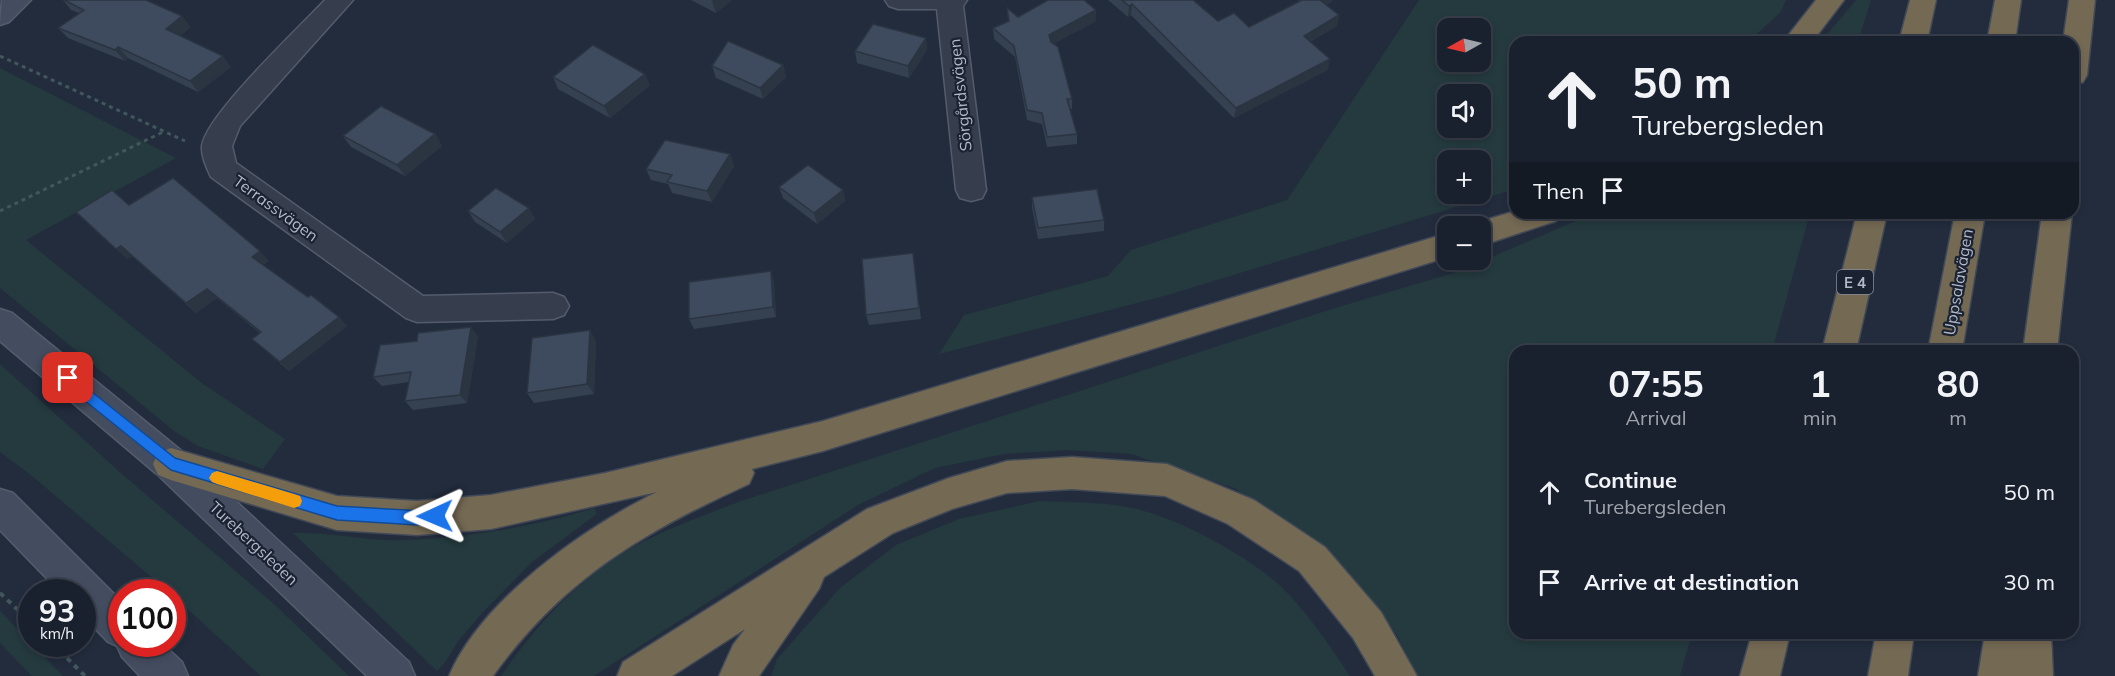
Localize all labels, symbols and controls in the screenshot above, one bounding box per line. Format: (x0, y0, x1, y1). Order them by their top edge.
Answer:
north arrow (1437, 18, 1491, 72)
map controls (1437, 18, 1491, 270)
street label: Sörgårdsvägen (944, 38, 976, 152)
text: 50 m (1632, 56, 1732, 109)
icon: ahead (1533, 60, 1611, 138)
button: sound (1437, 84, 1491, 138)
text: Turebergsleden (1632, 108, 1824, 142)
button: + (1437, 150, 1491, 204)
street label: Terrassvägen (230, 171, 322, 245)
icon: arrive (1596, 174, 1629, 207)
text: Then (1533, 177, 1584, 205)
button: − (1437, 216, 1491, 270)
street label: Uppsalavägen (1939, 227, 1977, 337)
road number: E 4 (1837, 270, 1873, 294)
pin (42, 352, 93, 403)
icon: arrive (51, 361, 84, 394)
text: 07:55 (1608, 361, 1704, 406)
text: 1 (1809, 361, 1831, 406)
text: 80 (1936, 361, 1980, 406)
text: Arrival (1625, 405, 1687, 430)
text: min (1803, 405, 1837, 430)
text: m (1949, 405, 1967, 430)
text: Continue (1584, 466, 1677, 494)
icon: ahead (1533, 476, 1566, 509)
text: 50 m (2004, 478, 2055, 506)
position arrow (403, 484, 467, 548)
text: Turebergsleden (1584, 494, 1726, 519)
street label: Turebergsleden (206, 497, 302, 589)
icon: arrive (1533, 566, 1566, 599)
text: Arrive at destination (1584, 568, 1799, 596)
text: 30 m (2004, 568, 2055, 596)
speed limit sign: 100 (108, 579, 186, 657)
text: 93 (39, 592, 75, 630)
text: km/h (40, 624, 74, 643)

